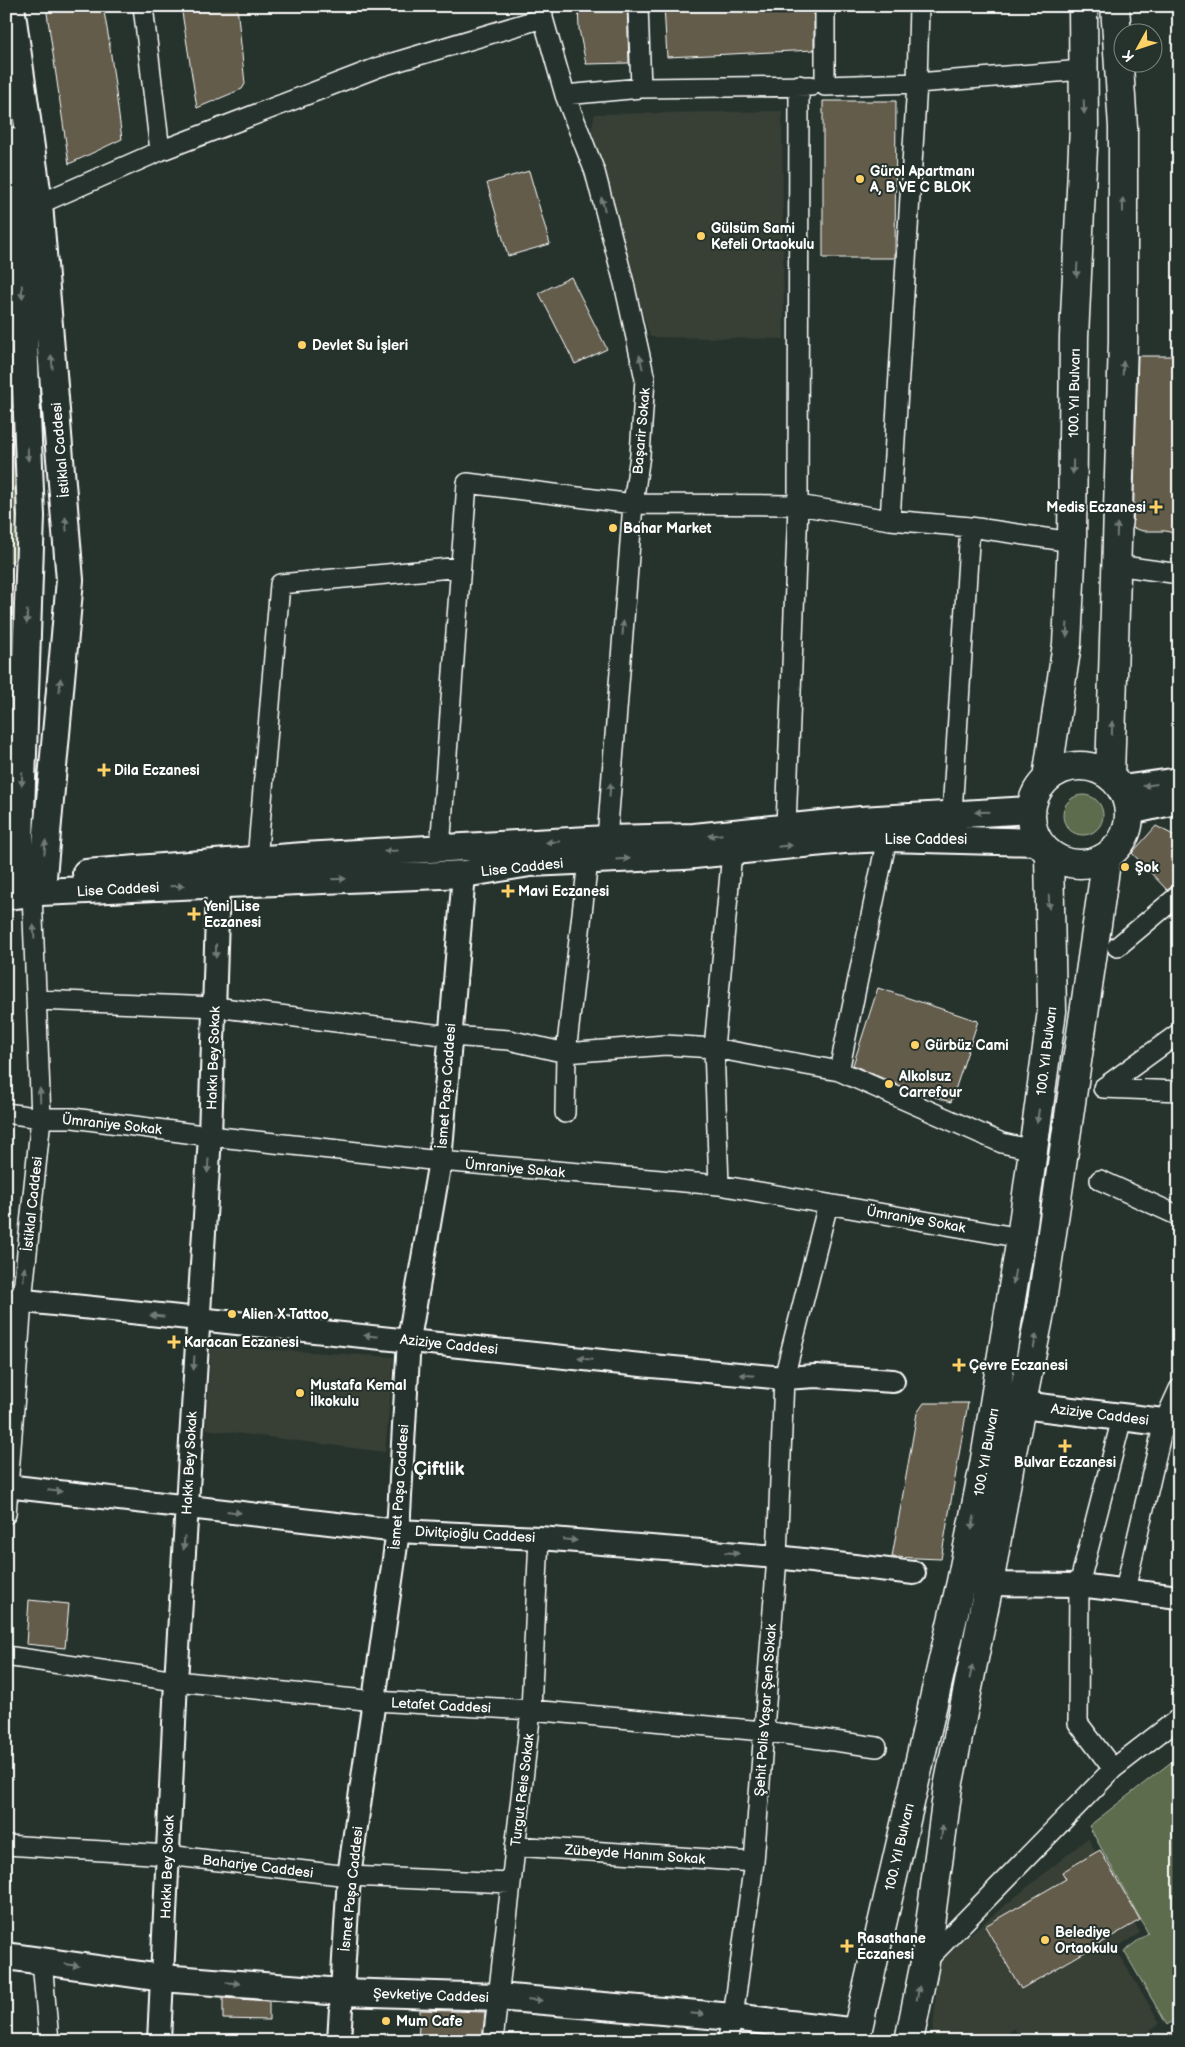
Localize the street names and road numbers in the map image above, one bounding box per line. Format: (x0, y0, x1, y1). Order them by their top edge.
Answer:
street label: 100. Yıl Bulvarı (1065, 348, 1084, 438)
street label: Başarir Sokak (629, 387, 654, 475)
street label: İstiklal Caddesi (47, 402, 73, 498)
street label: Lise Caddesi (885, 831, 967, 848)
street label: Lise Caddesi (480, 855, 564, 880)
street label: Lise Caddesi (76, 879, 160, 900)
street label: Hakkı Bey Sokak (203, 1006, 224, 1110)
street label: 100. Yıl Bulvarı (1033, 1006, 1060, 1096)
street label: İsmet Paşa Caddesi (433, 1022, 459, 1150)
street label: Ümraniye Sokak (61, 1110, 163, 1138)
street label: İstiklal Caddesi (18, 1155, 46, 1253)
street label: Ümraniye Sokak (464, 1155, 566, 1181)
street label: Ümraniye Sokak (865, 1201, 967, 1237)
street label: Aziziye Caddesi (399, 1331, 499, 1358)
street label: Aziziye Caddesi (1050, 1400, 1150, 1429)
street label: 100. Yıl Bulvarı (970, 1407, 1003, 1498)
street label: Hakkı Bey Sokak (178, 1411, 201, 1515)
street label: İsmet Paşa Caddesi (386, 1423, 412, 1551)
street label: Divitçioğlu Caddesi (414, 1523, 536, 1546)
street label: Şehit Polis Yaşar Şen Sokak (751, 1623, 780, 1797)
street label: Letafet Caddesi (390, 1694, 492, 1717)
street label: Turgut Reis Sokak (507, 1732, 538, 1848)
street label: 100. Yıl Bulvarı (881, 1802, 918, 1893)
street label: Hakkı Bey Sokak (157, 1815, 178, 1919)
street label: İsmet Paşa Caddesi (335, 1825, 367, 1953)
street label: Zübeyde Hanım Sokak (563, 1841, 706, 1868)
street label: Bahariye Caddesi (202, 1851, 314, 1882)
street label: Şevketiye Caddesi (373, 1985, 489, 2006)

